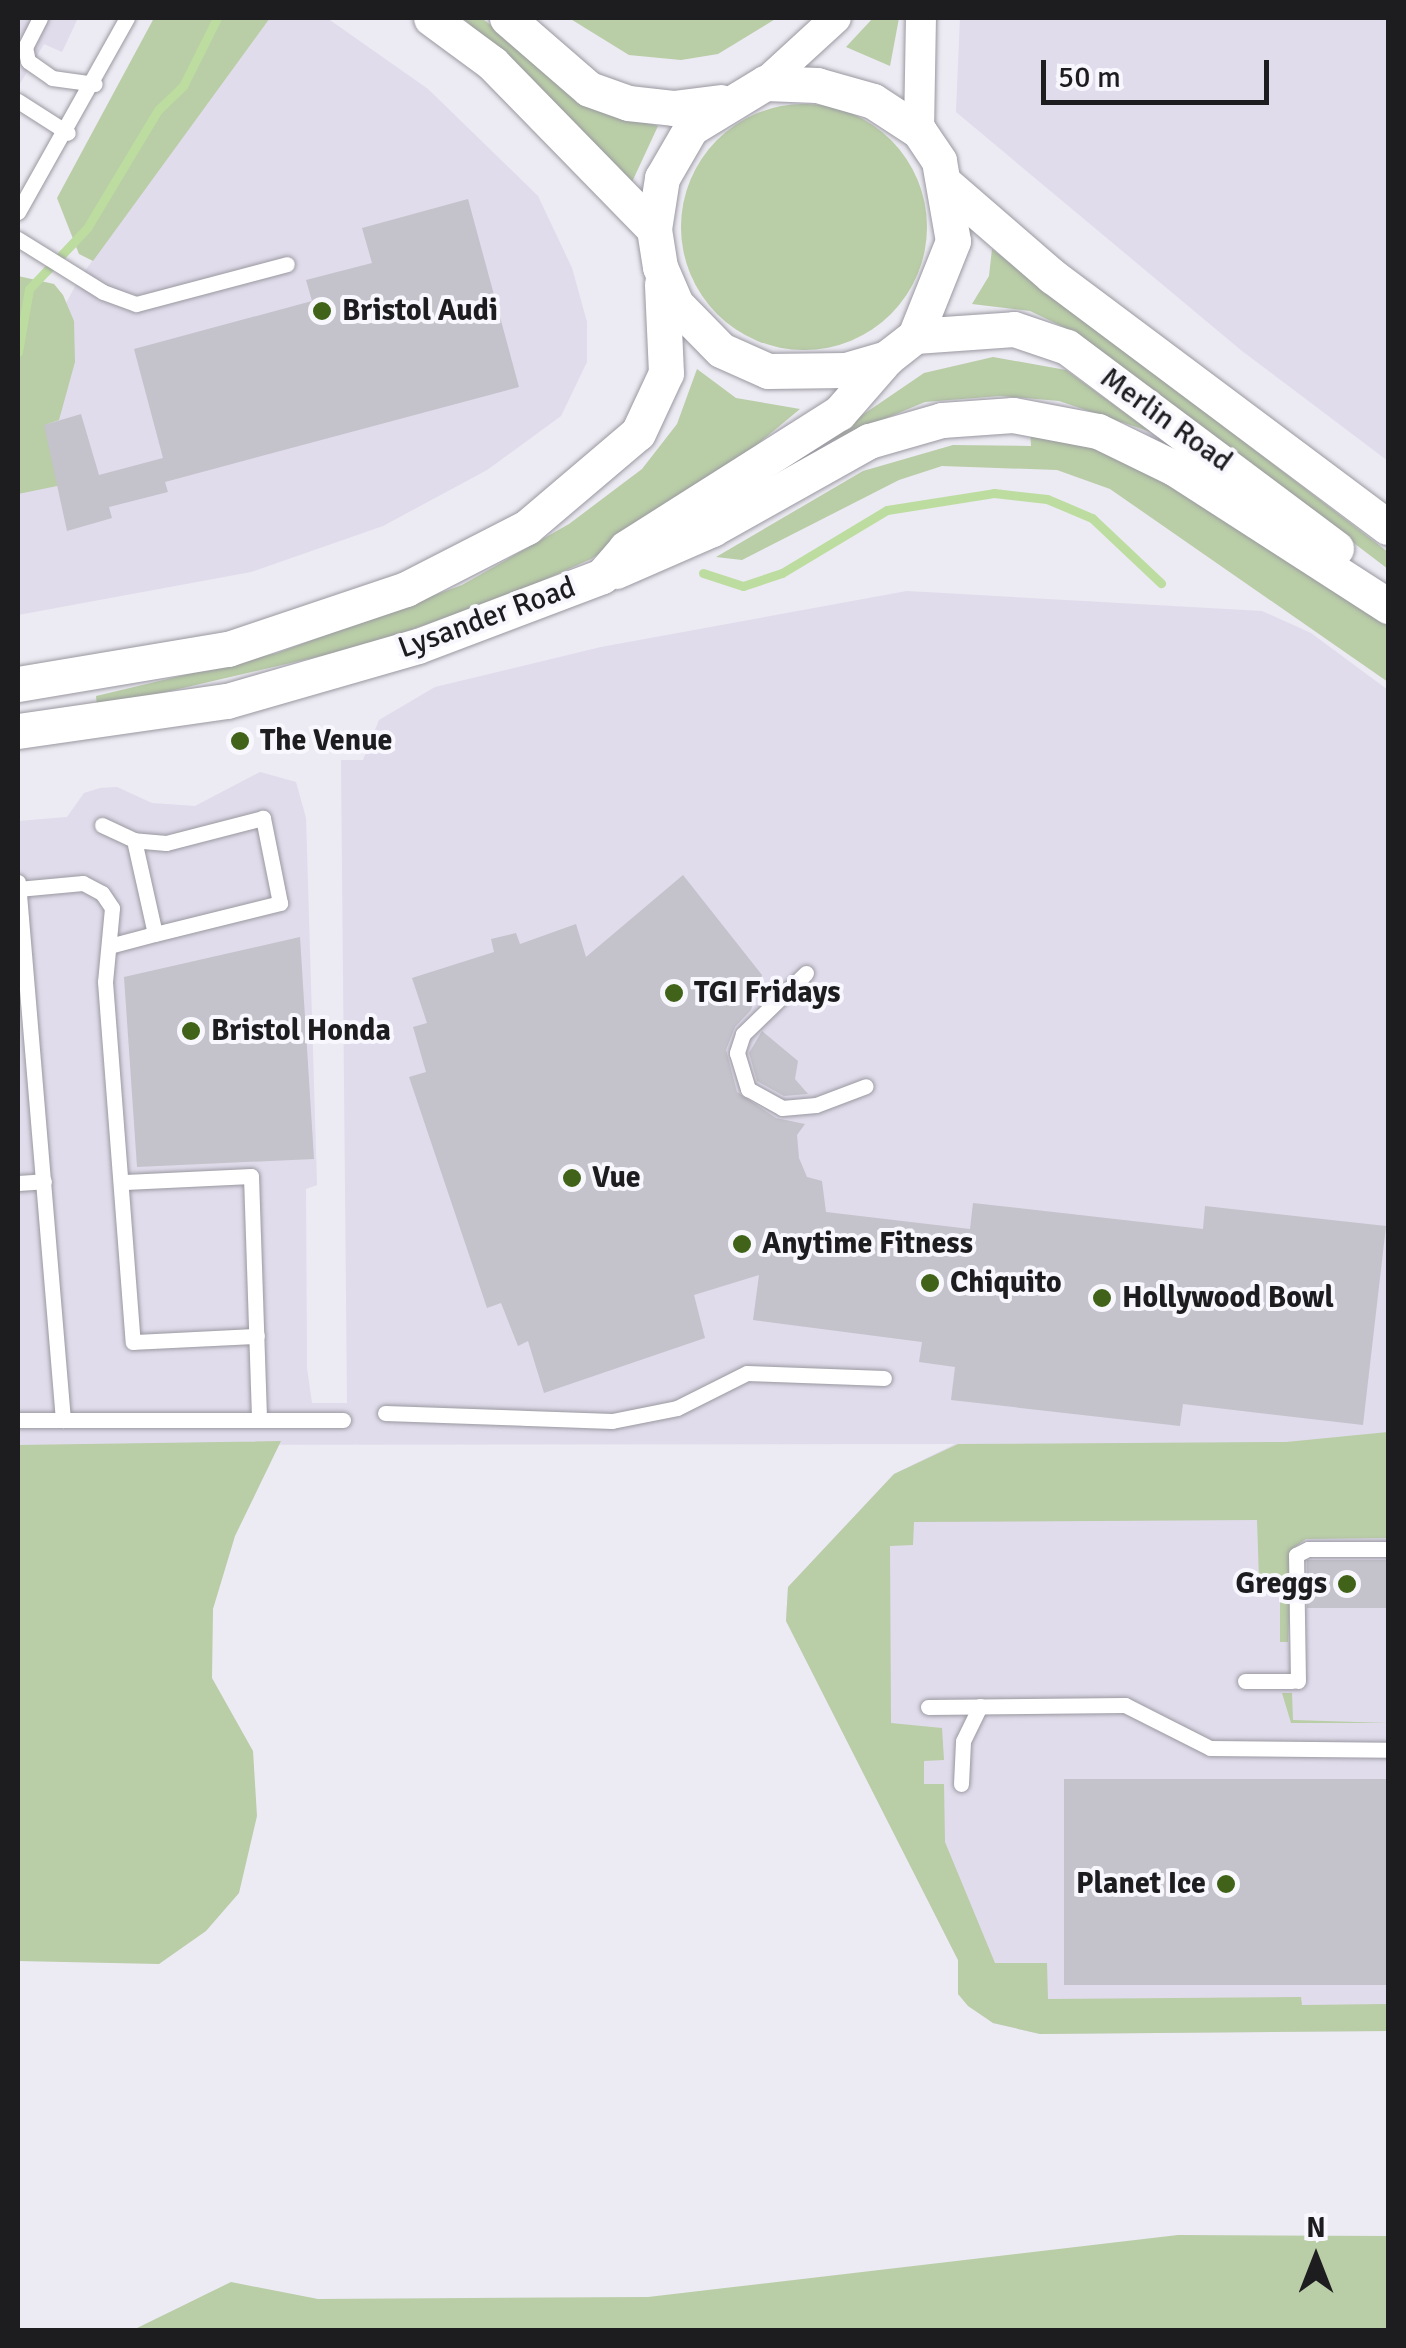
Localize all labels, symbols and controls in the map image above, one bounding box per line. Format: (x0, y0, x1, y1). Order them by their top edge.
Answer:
scale bar (1046, 40, 1274, 102)
text: 50 m (1058, 59, 1121, 96)
place label: Bristol Audi (342, 293, 498, 329)
marker: Bristol Audi (311, 300, 333, 322)
street label: Merlin Road (1093, 360, 1239, 480)
street label: Lysander Road (394, 569, 580, 667)
place label: The Venue (260, 723, 392, 759)
marker: The Venue (229, 730, 251, 752)
place label: TGI Fridays (694, 975, 841, 1011)
marker: TGI Fridays (663, 982, 685, 1004)
place label: Bristol Honda (211, 1013, 391, 1049)
marker: Bristol Honda (180, 1020, 202, 1042)
place label: Vue (592, 1160, 641, 1196)
marker: Vue (561, 1167, 583, 1189)
place label: Anytime Fitness (762, 1226, 973, 1262)
marker: Anytime Fitness (731, 1233, 753, 1255)
place label: Chiquito (950, 1265, 1062, 1301)
marker: Chiquito (919, 1272, 941, 1294)
place label: Hollywood Bowl (1122, 1280, 1334, 1316)
marker: Hollywood Bowl (1091, 1287, 1113, 1309)
place label: Greggs (1236, 1566, 1327, 1602)
marker: Greggs (1336, 1573, 1358, 1595)
place label: Planet Ice (1076, 1866, 1206, 1902)
marker: Planet Ice (1215, 1873, 1237, 1895)
north arrow (1266, 2208, 1366, 2308)
text: N (1306, 2211, 1326, 2245)

